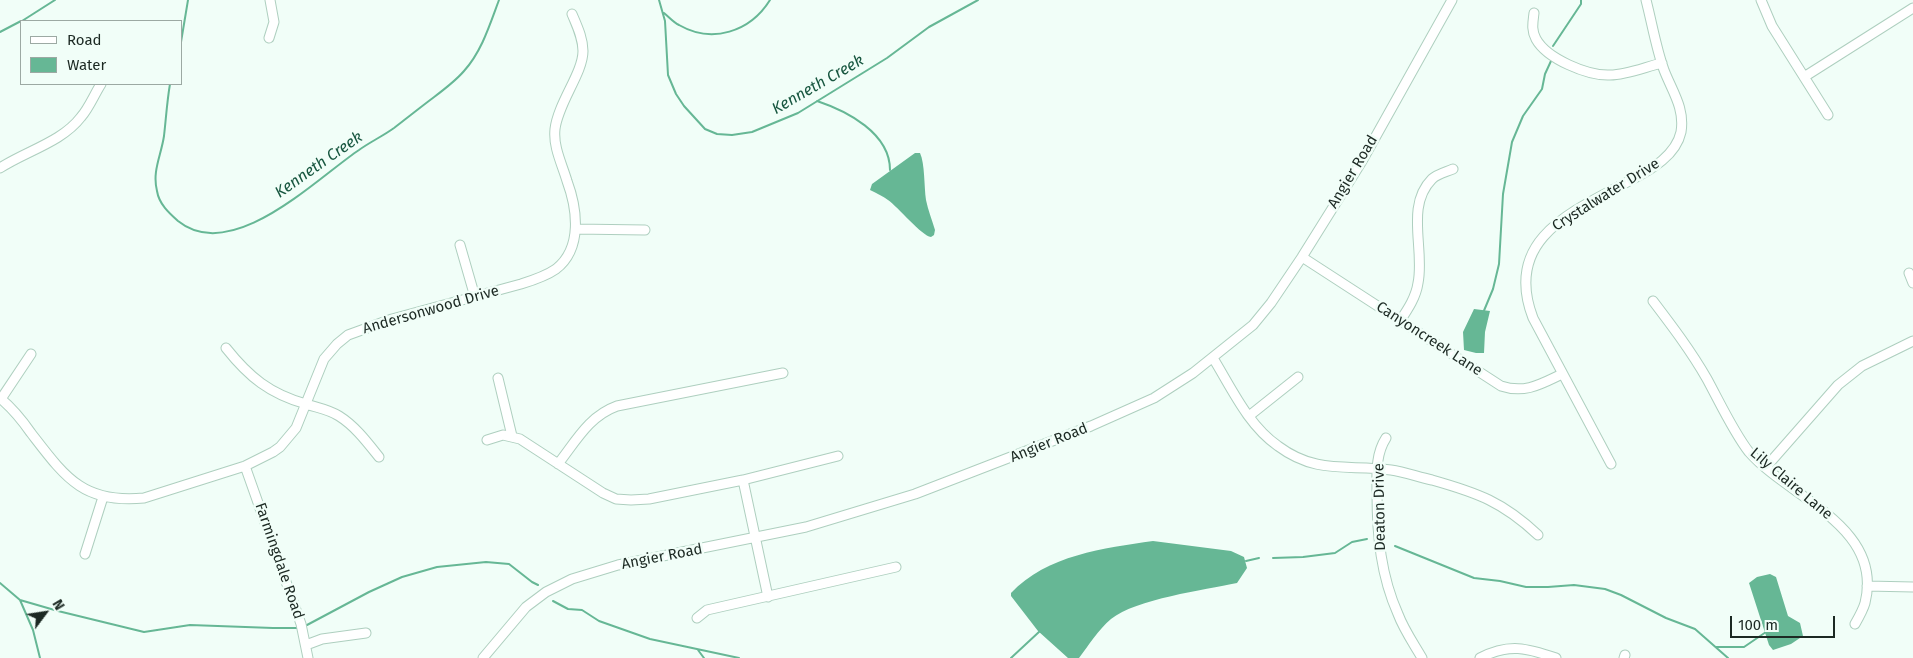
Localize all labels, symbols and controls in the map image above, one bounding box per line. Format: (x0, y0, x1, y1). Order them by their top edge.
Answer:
legend (20, 20, 182, 85)
text: Road (67, 31, 102, 49)
water label: Kenneth Creek (769, 51, 867, 119)
text: Water (67, 56, 106, 74)
water label: Kenneth Creek (271, 128, 367, 202)
street label: Angier Road (1324, 132, 1382, 212)
street label: Crystalwater Drive (1549, 155, 1663, 235)
street label: Andersonwood Drive (361, 282, 501, 338)
street label: Canyoncreek Lane (1373, 298, 1485, 380)
street label: Angier Road (1008, 419, 1090, 467)
street label: Lily Claire Lane (1746, 444, 1836, 524)
street label: Deaton Drive (1370, 463, 1390, 551)
street label: Farmingdale Road (251, 500, 307, 622)
street label: Angier Road (620, 540, 704, 574)
north arrow (20, 588, 70, 638)
text: N (49, 597, 68, 613)
scale bar (1733, 606, 1838, 638)
text: 100 m (1738, 616, 1778, 634)

